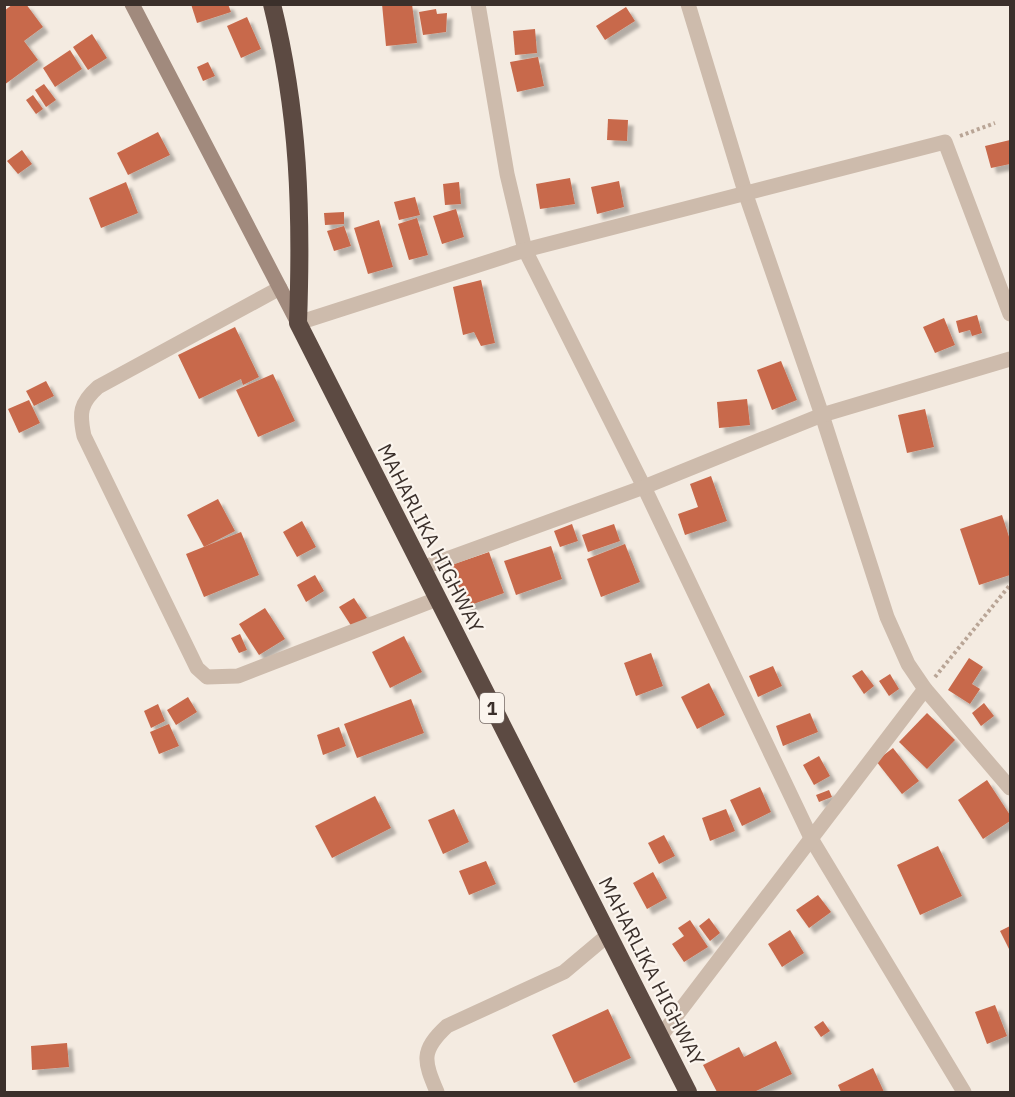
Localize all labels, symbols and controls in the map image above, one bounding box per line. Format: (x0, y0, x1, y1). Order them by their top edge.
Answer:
street label: MAHARLIKA HIGHWAY (372, 439, 490, 637)
road number: 1 (480, 693, 504, 723)
street label: MAHARLIKA HIGHWAY (593, 872, 711, 1070)

